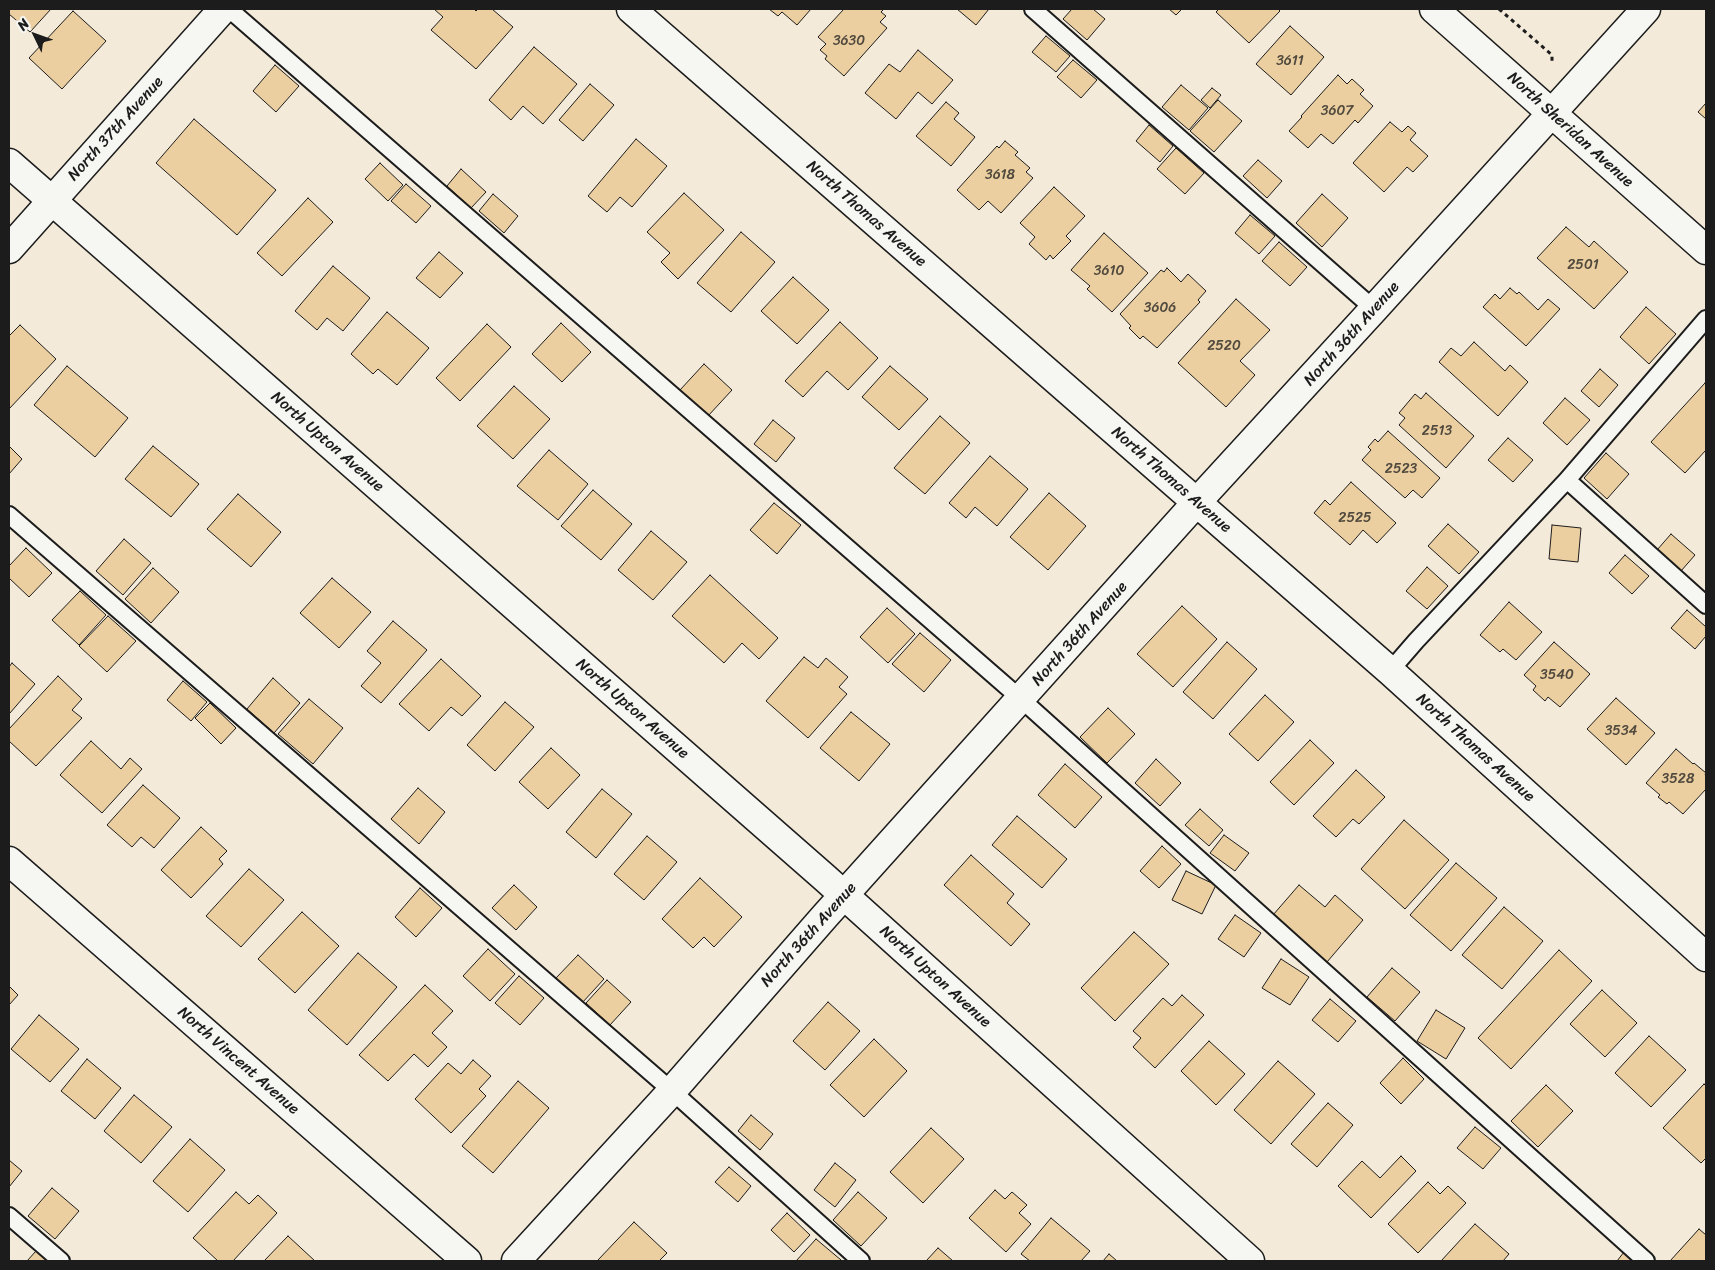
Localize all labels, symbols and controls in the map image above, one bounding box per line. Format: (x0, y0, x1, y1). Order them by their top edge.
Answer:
north arrow (10, 10, 60, 60)
text: N (11, 13, 36, 37)
house number: 3630 (833, 33, 865, 49)
house number: 3611 (1276, 53, 1304, 69)
street label: North Sheridan Avenue (1503, 68, 1637, 192)
street label: North 37th Avenue (64, 73, 168, 185)
house number: 3607 (1321, 103, 1353, 119)
street label: North Thomas Avenue (802, 157, 930, 271)
house number: 3618 (985, 167, 1015, 183)
house number: 2501 (1567, 257, 1599, 273)
house number: 3610 (1094, 263, 1124, 279)
street label: North 36th Avenue (1300, 278, 1404, 390)
house number: 3606 (1144, 300, 1176, 316)
house number: 2520 (1207, 338, 1241, 354)
street label: North Upton Avenue (267, 388, 387, 496)
street label: North Thomas Avenue (1107, 423, 1235, 537)
house number: 2513 (1422, 423, 1452, 439)
house number: 2523 (1385, 461, 1417, 477)
house number: 2525 (1338, 510, 1372, 526)
street label: North 36th Avenue (1028, 578, 1132, 690)
street label: North Upton Avenue (572, 655, 692, 763)
house number: 3540 (1540, 667, 1574, 683)
street label: North Thomas Avenue (1412, 690, 1538, 806)
house number: 3534 (1605, 723, 1637, 739)
house number: 3528 (1662, 771, 1694, 787)
street label: North 36th Avenue (757, 879, 861, 991)
street label: North Upton Avenue (875, 922, 995, 1032)
street label: North Vincent Avenue (173, 1003, 303, 1119)

